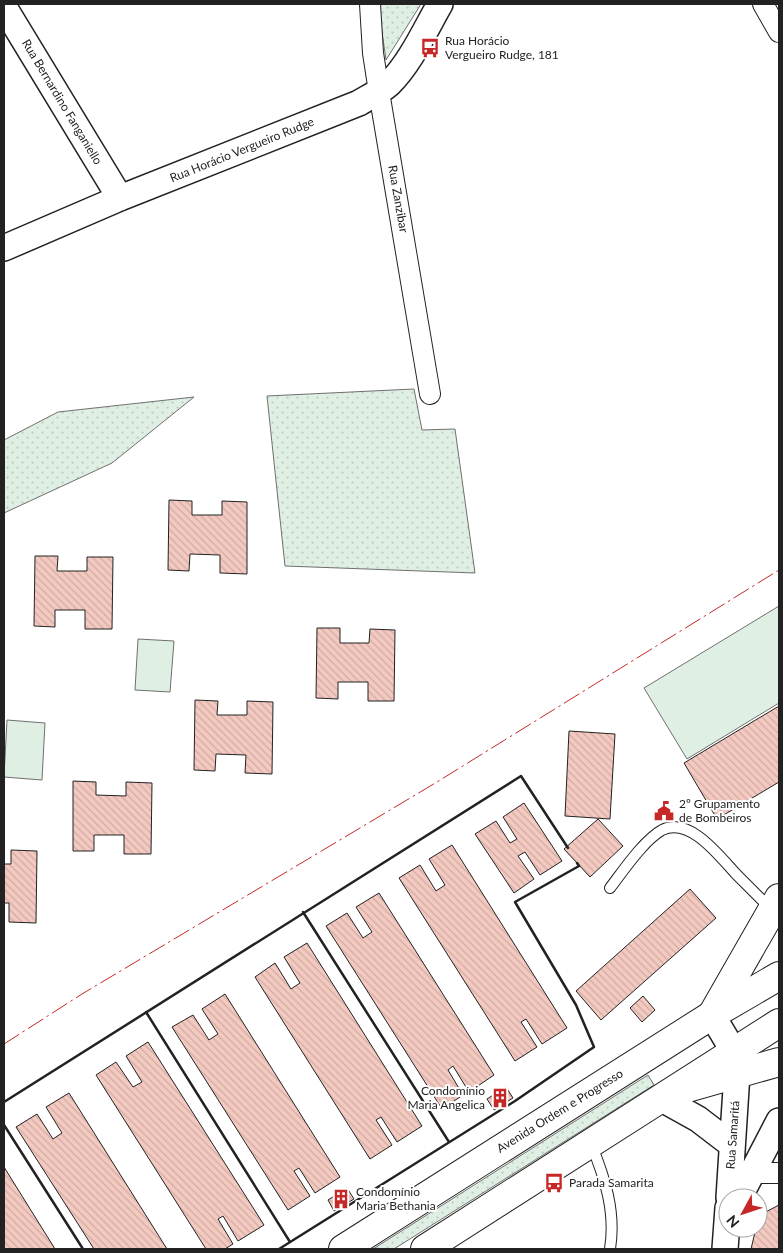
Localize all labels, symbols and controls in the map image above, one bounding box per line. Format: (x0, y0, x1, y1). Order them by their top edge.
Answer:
place label: Rua Horácio Vergueiro Rudge, 181 (445, 33, 559, 62)
street label: Rua Bernardino Fanganiello (19, 36, 106, 167)
bus stop icon: Rua Horácio Vergueiro Rudge, 181 (419, 37, 441, 59)
street label: Rua Horácio Vergueiro Rudge (168, 114, 316, 185)
street label: Rua Zanzibar (385, 164, 412, 234)
place label: 2º Grupamento de Bombeiros (679, 796, 760, 825)
public building icon: 2º Grupamento de Bombeiros (653, 800, 675, 822)
street label: Avenida Ordem e Progresso (494, 1065, 626, 1156)
place label: Condomínio Maria Angelica (408, 1083, 485, 1112)
building icon: Condomínio Maria Angelica (489, 1087, 511, 1109)
street label: Rua Samaritá (723, 1100, 742, 1170)
bus stop icon: Parada Samarita (543, 1172, 565, 1194)
place label: Parada Samarita (569, 1175, 654, 1190)
place label: Condomínio Maria Bethania (356, 1184, 436, 1213)
building icon: Condomínio Maria Bethania (330, 1188, 352, 1210)
north arrow (718, 1188, 768, 1238)
text: N (723, 1212, 743, 1231)

